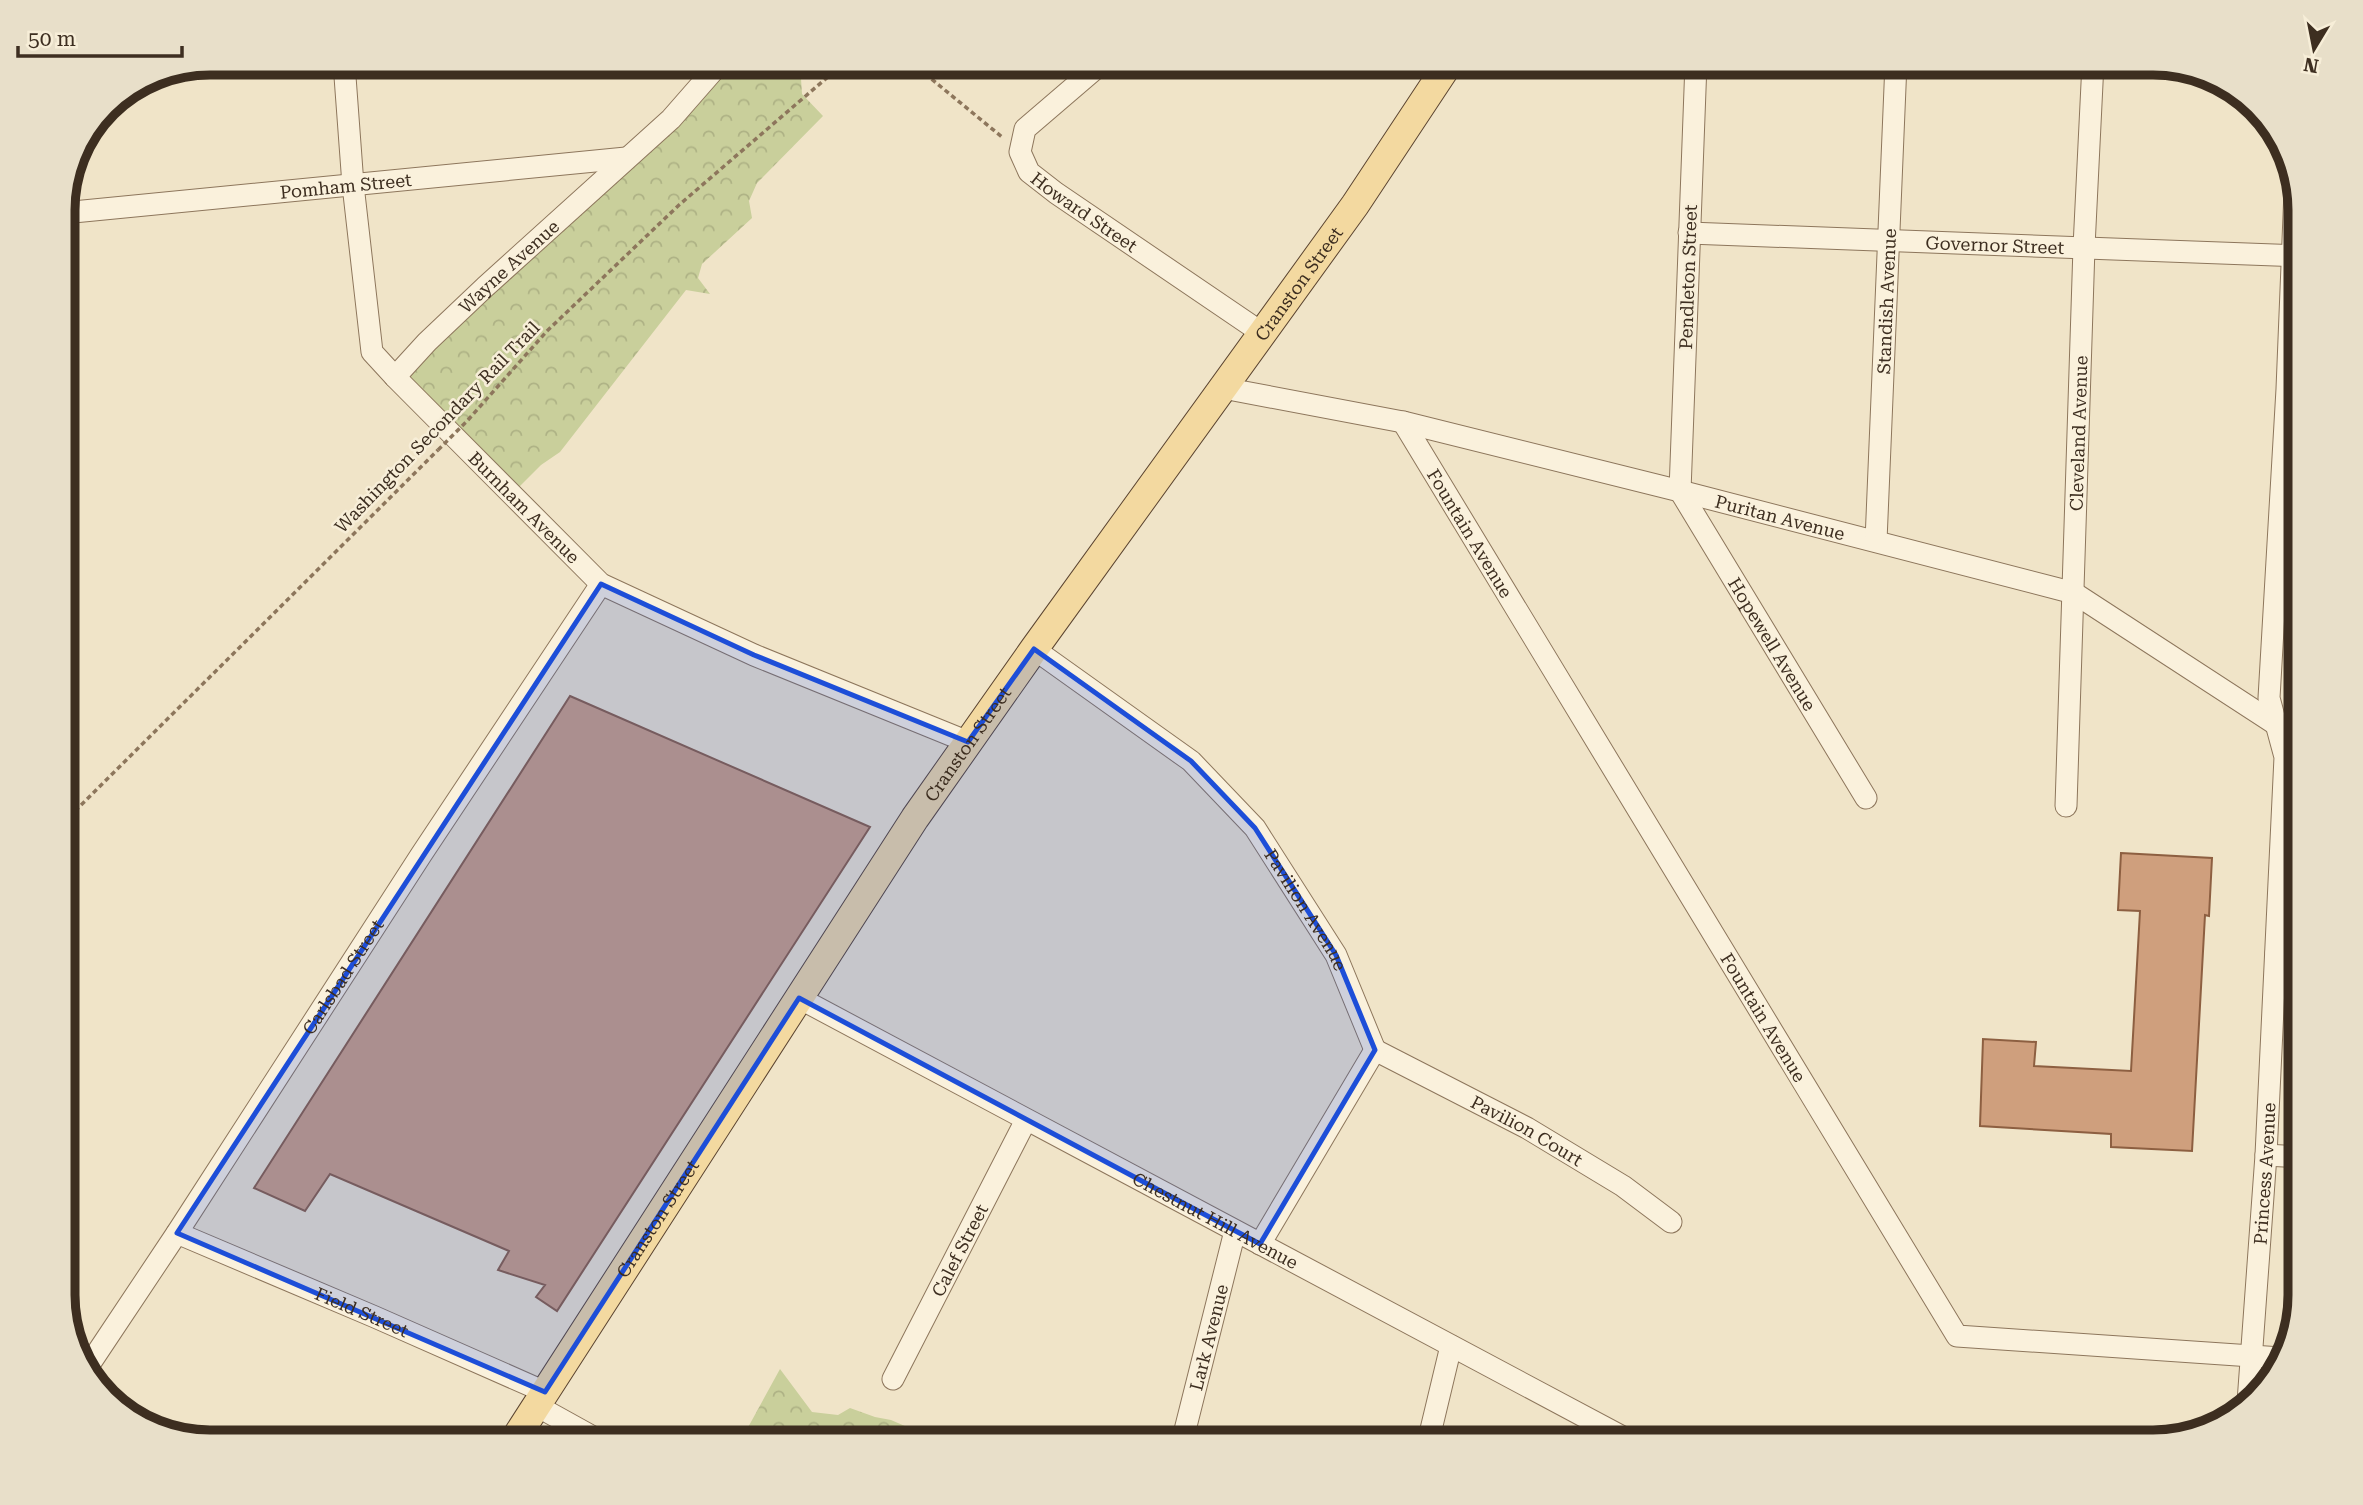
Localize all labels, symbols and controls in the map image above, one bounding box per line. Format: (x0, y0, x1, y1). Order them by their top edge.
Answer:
scale bar (18, 14, 182, 58)
north arrow (2279, 14, 2349, 84)
text: 50 m (28, 27, 76, 51)
text: N (2302, 53, 2320, 78)
street label: Howard Street (1027, 167, 1142, 256)
street label: Pomham Street (279, 168, 413, 202)
street label: Pendleton Street (1675, 204, 1701, 350)
street label: Wayne Avenue (454, 215, 563, 317)
street label: Cranston Street (1250, 222, 1347, 345)
street label: Standish Avenue (1872, 228, 1900, 375)
street label: Governor Street (1925, 231, 2065, 258)
street label: Washington Secondary Rail Trail (330, 317, 544, 537)
street label: Cleveland Avenue (2065, 355, 2091, 511)
street label: Burnham Avenue (465, 447, 585, 567)
street label: Fountain Avenue (1423, 465, 1517, 601)
street label: Puritan Avenue (1713, 490, 1847, 544)
street label: Hopewell Avenue (1724, 573, 1821, 714)
street label: Cranston Street (920, 682, 1015, 805)
street label: Pavilion Avenue (1260, 845, 1352, 974)
street label: Carlsbad Street (298, 915, 388, 1038)
street label: Fountain Avenue (1717, 949, 1811, 1086)
street label: Pavilion Court (1468, 1091, 1587, 1170)
street label: Princess Avenue (2249, 1102, 2279, 1245)
street label: Cranston Street (612, 1155, 703, 1281)
street label: Chestnut Hill Avenue (1129, 1167, 1302, 1273)
street label: Calef Street (927, 1200, 992, 1300)
street label: Field Street (312, 1282, 412, 1341)
street label: Lark Avenue (1185, 1282, 1232, 1393)

